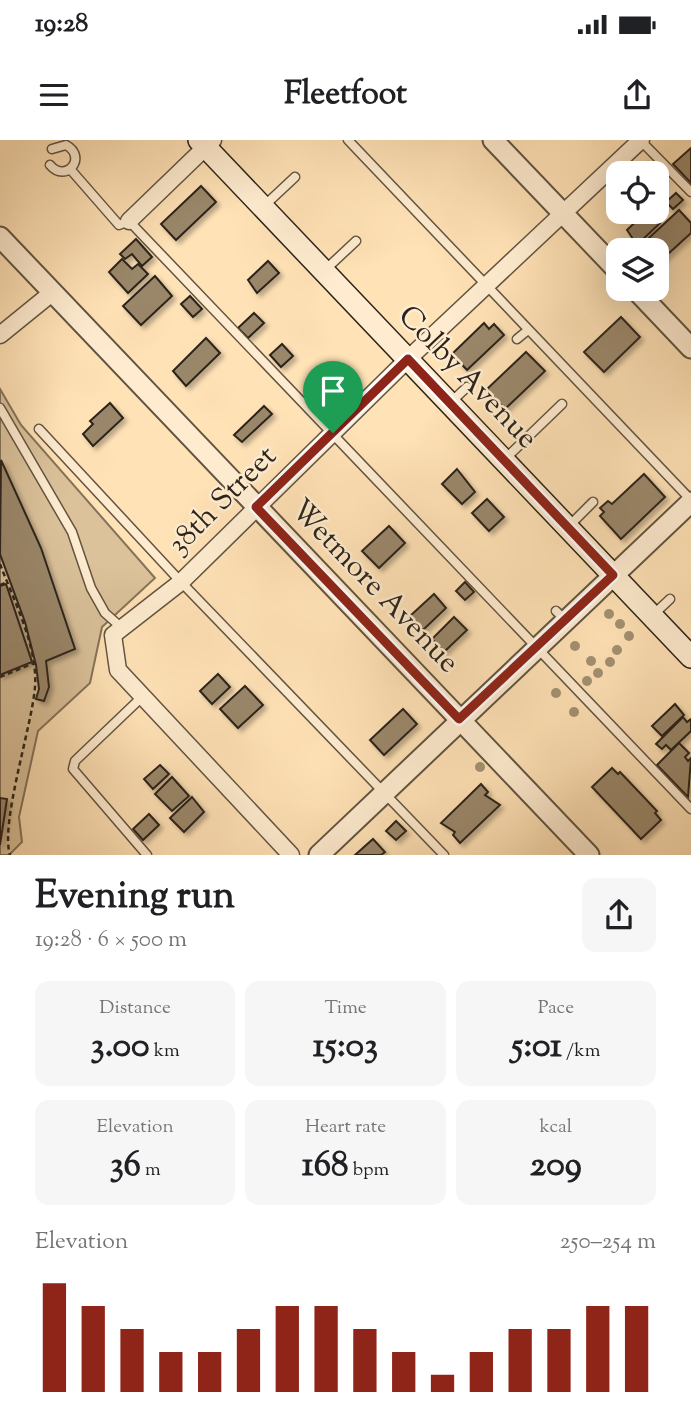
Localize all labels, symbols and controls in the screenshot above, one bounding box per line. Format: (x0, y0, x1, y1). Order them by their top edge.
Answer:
text: 19:28 (35, 6, 88, 43)
text: Fleetfoot (284, 72, 407, 118)
icon: menu (35, 76, 73, 114)
icon: share (618, 76, 656, 114)
map controls (606, 161, 669, 301)
button: locate (606, 161, 669, 224)
button: layers (606, 238, 669, 301)
street label: Colby Avenue (387, 296, 547, 460)
pin (303, 361, 363, 433)
icon: arrive (314, 372, 352, 410)
street label: 38th Street (159, 437, 287, 565)
street label: Wetmore Avenue (280, 490, 468, 684)
text: Evening run (35, 871, 235, 925)
button: share (582, 878, 656, 952)
text: 19:28 · 6 × 500 m (35, 924, 187, 957)
text: Distance (99, 995, 171, 1022)
text: Time (324, 995, 367, 1022)
text: Pace (538, 995, 574, 1022)
text: 3.00 (91, 1022, 150, 1073)
text: 15:03 (313, 1022, 378, 1073)
text: 5:01 (511, 1022, 562, 1073)
text: km (150, 1038, 180, 1065)
text: /km (562, 1038, 600, 1065)
text: Elevation (97, 1114, 174, 1141)
text: Heart rate (305, 1114, 386, 1141)
text: kcal (539, 1114, 572, 1141)
text: 36 (110, 1141, 141, 1192)
text: 168 (302, 1141, 349, 1192)
text: 209 (530, 1141, 582, 1192)
text: m (141, 1157, 161, 1184)
text: bpm (349, 1157, 389, 1184)
text: Elevation (35, 1226, 128, 1259)
text: 250–254 m (560, 1226, 656, 1259)

